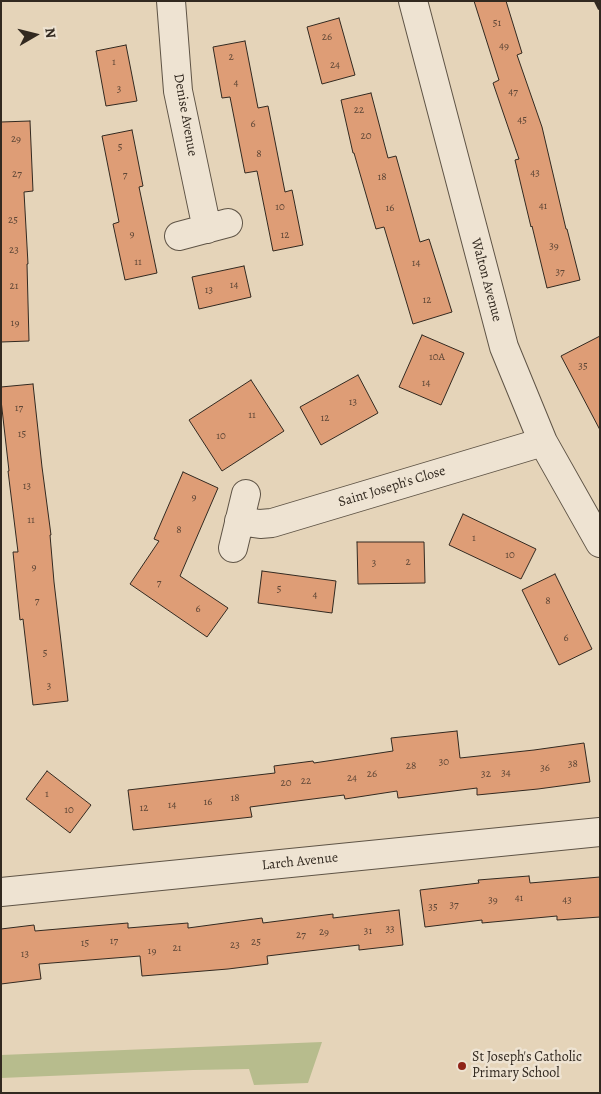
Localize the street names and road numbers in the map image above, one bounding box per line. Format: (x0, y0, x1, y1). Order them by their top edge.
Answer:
street label: Denise Avenue (169, 72, 201, 158)
street label: Walton Avenue (467, 236, 505, 324)
street label: Saint Joseph's Close (336, 463, 448, 511)
street label: Larch Avenue (261, 850, 339, 874)

